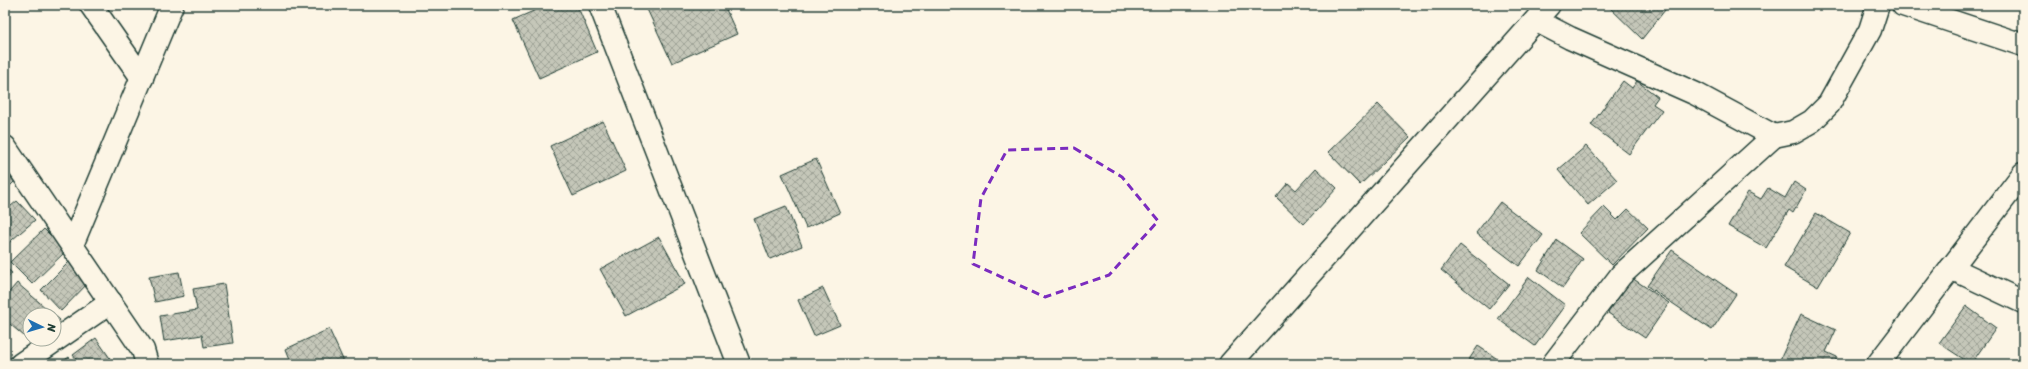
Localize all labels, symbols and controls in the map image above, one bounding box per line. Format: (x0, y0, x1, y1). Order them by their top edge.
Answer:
north arrow (22, 307, 62, 347)
text: N (42, 322, 61, 333)

